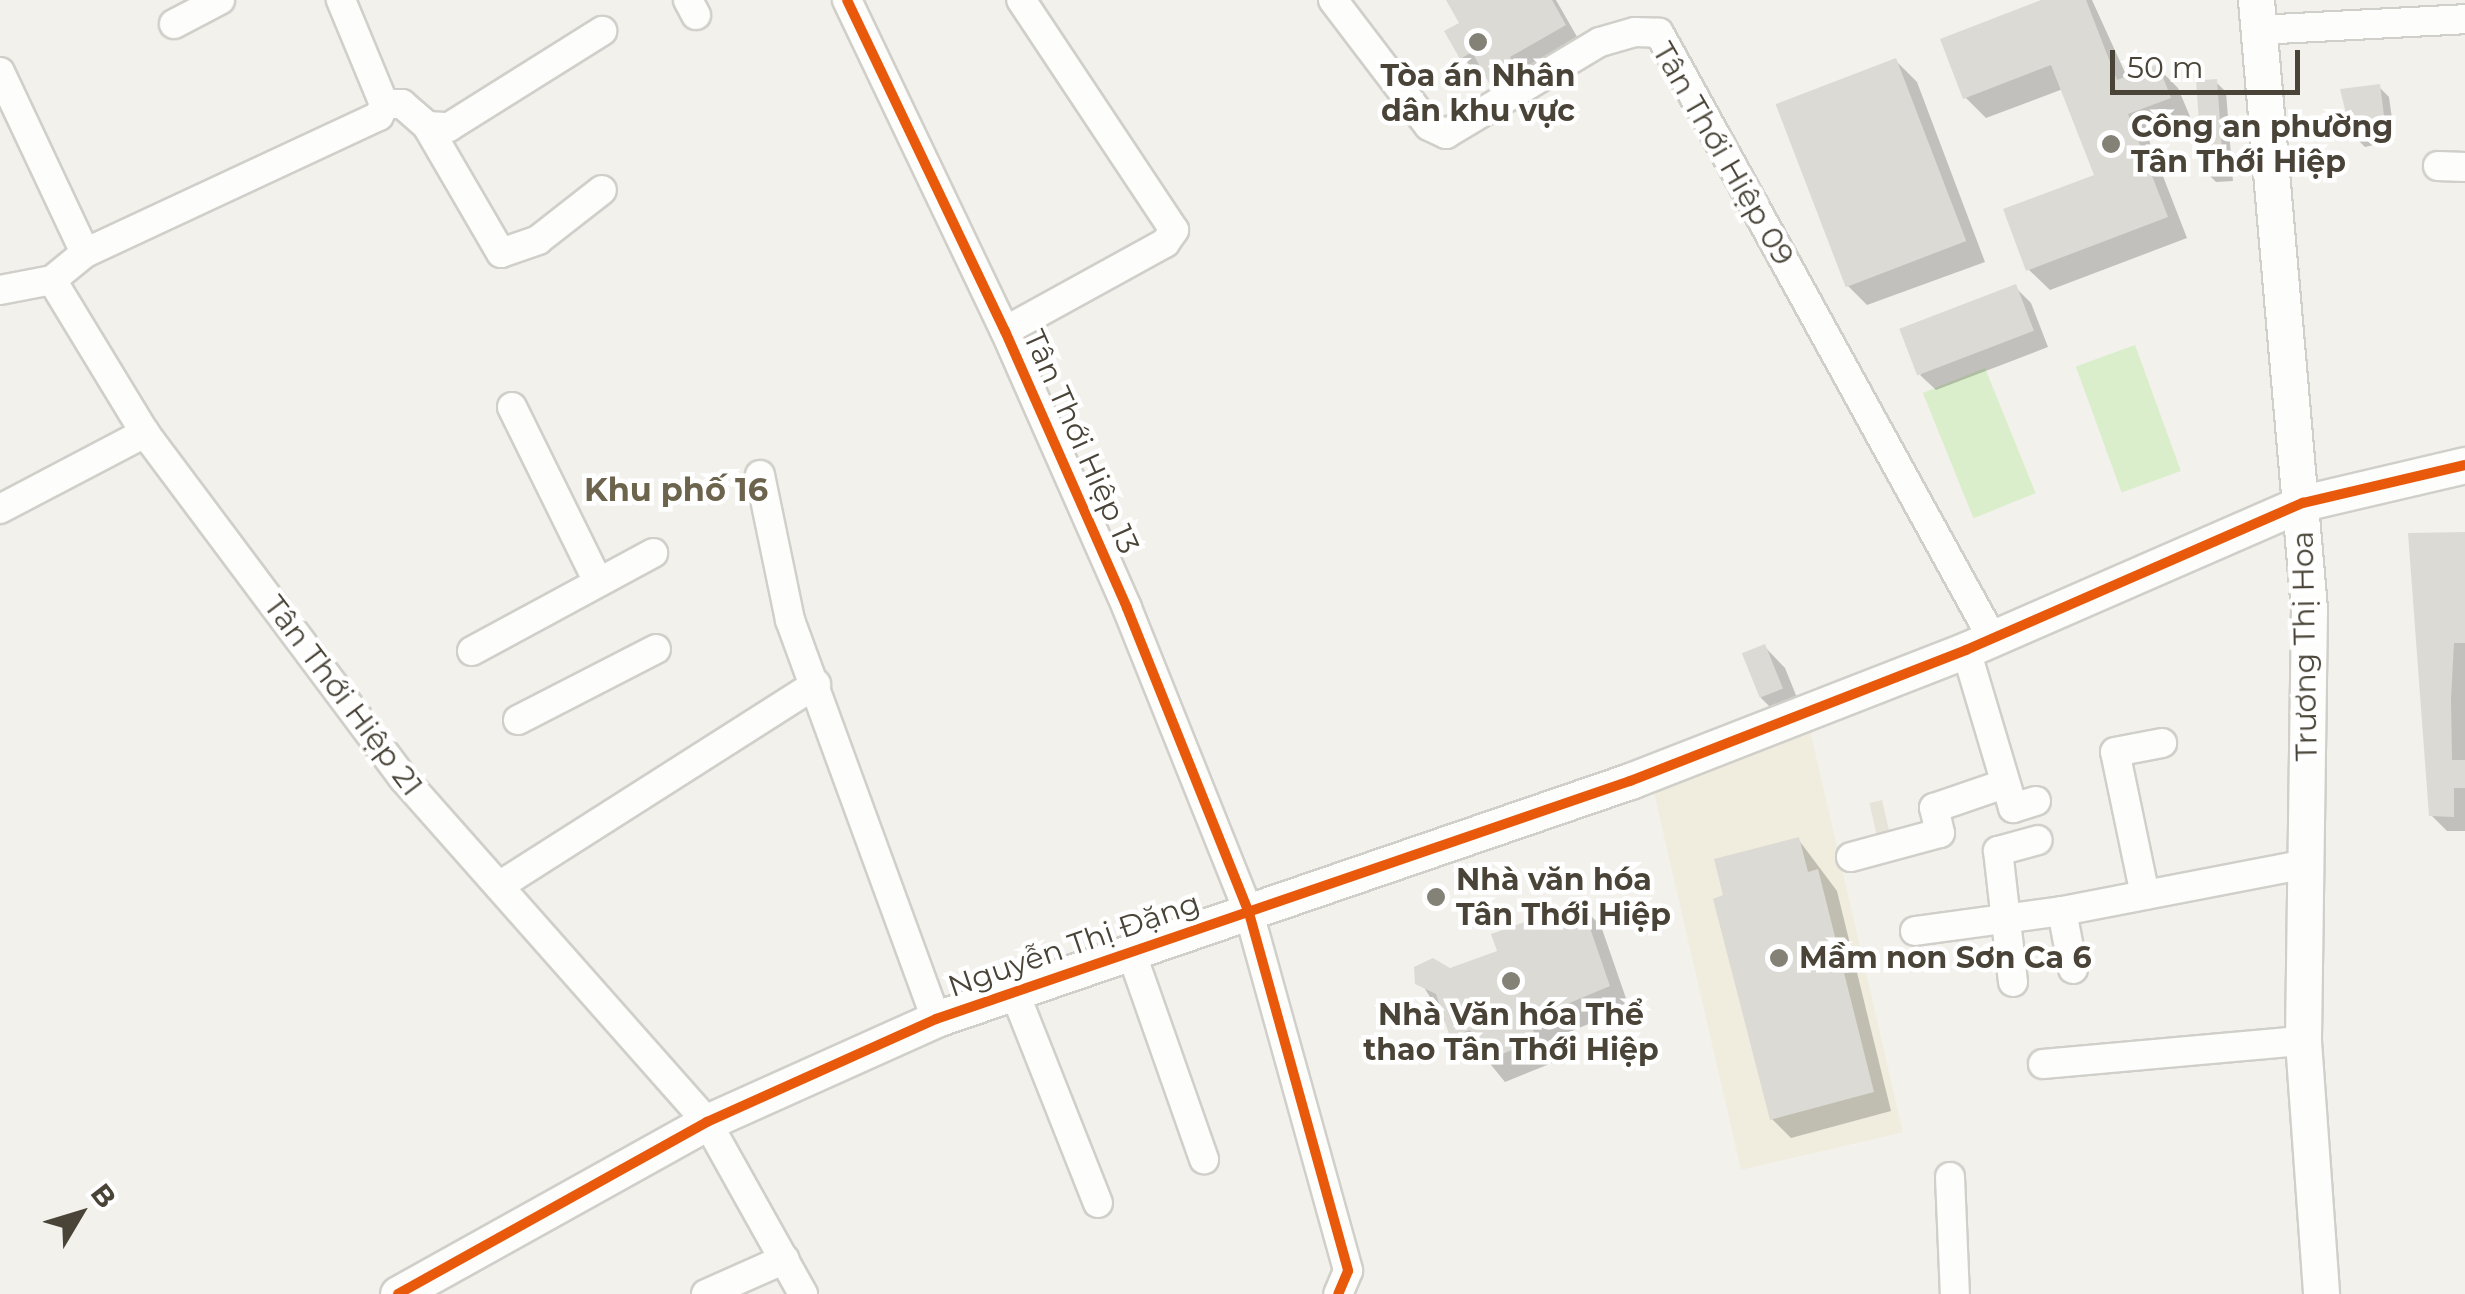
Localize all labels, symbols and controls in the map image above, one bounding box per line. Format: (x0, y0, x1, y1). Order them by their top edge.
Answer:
scale bar (2115, 30, 2305, 92)
marker: Tòa án Nhân dân khu vực (1467, 31, 1489, 53)
street label: Tân Thới Hiệp 09 (1645, 36, 1801, 272)
text: 50 m (2127, 49, 2204, 86)
place label: Tòa án Nhân dân khu vực (1380, 58, 1576, 128)
place label: Công an phường Tân Thới Hiệp (2131, 109, 2393, 180)
marker: Công an phường Tân Thới Hiệp (2100, 133, 2122, 155)
street label: Tân Thới Hiệp 13 (1016, 325, 1146, 559)
district label: Khu phố 16 (584, 471, 768, 509)
street label: Trương Thị Hoa (2285, 531, 2325, 761)
street label: Tân Thới Hiệp 21 (256, 589, 430, 803)
place label: Nhà văn hóa Tân Thới Hiệp (1456, 862, 1671, 932)
street label: Nguyễn Thị Đặng (943, 885, 1205, 1005)
marker: Nhà văn hóa Tân Thới Hiệp (1425, 886, 1447, 908)
place label: Mầm non Sơn Ca 6 (1799, 940, 2092, 976)
marker: Mầm non Sơn Ca 6 (1768, 947, 1790, 969)
marker: Nhà Văn hóa Thể thao Tân Thới Hiệp (1500, 970, 1522, 992)
place label: Nhà Văn hóa Thể thao Tân Thới Hiệp (1363, 997, 1659, 1068)
north arrow (30, 1164, 130, 1264)
text: B (84, 1177, 124, 1214)

